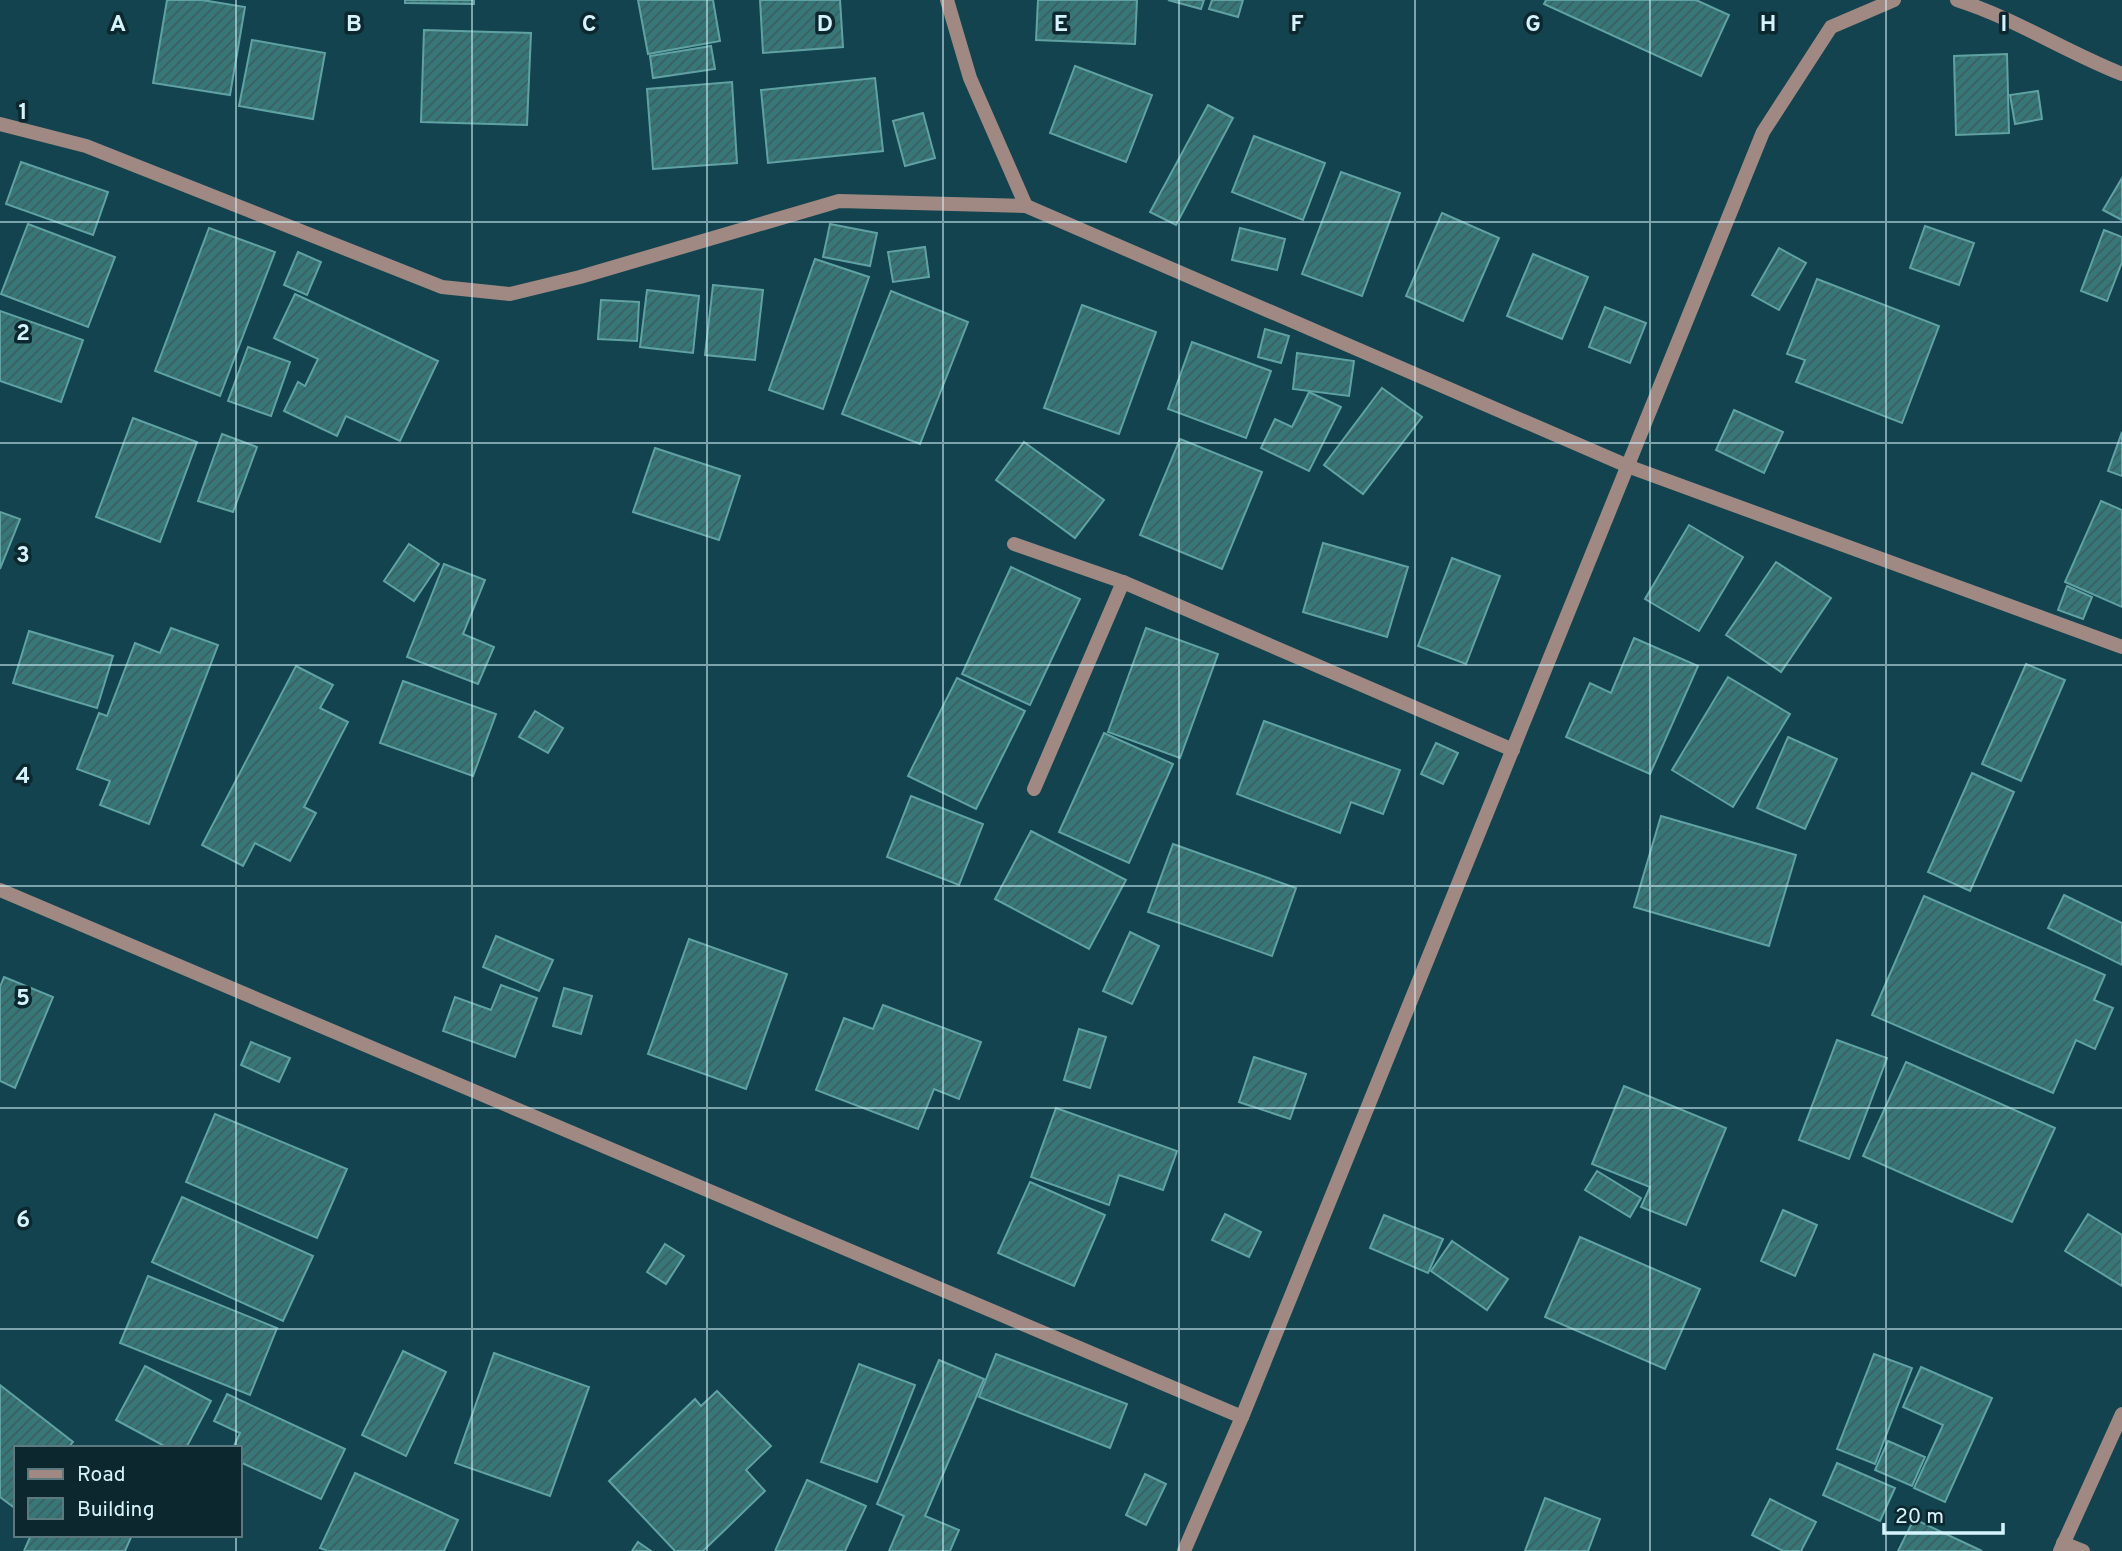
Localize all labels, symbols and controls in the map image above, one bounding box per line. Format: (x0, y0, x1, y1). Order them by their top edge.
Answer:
text: A (110, 11, 126, 40)
text: B (346, 11, 362, 40)
text: C (582, 11, 596, 40)
text: D (817, 11, 833, 40)
text: E (1054, 11, 1068, 40)
text: F (1290, 11, 1304, 40)
text: G (1525, 11, 1541, 40)
text: H (1760, 11, 1776, 40)
text: I (2001, 11, 2007, 40)
text: 1 (18, 99, 28, 128)
text: 2 (16, 320, 30, 349)
text: 3 (16, 542, 30, 571)
text: 4 (16, 763, 30, 792)
text: 5 (16, 985, 30, 1014)
text: 6 (16, 1207, 30, 1236)
legend (14, 1446, 242, 1537)
text: Road (77, 1462, 126, 1489)
scale bar (1884, 1492, 2003, 1536)
text: Building (77, 1497, 155, 1524)
text: 20 m (1895, 1504, 1944, 1531)

